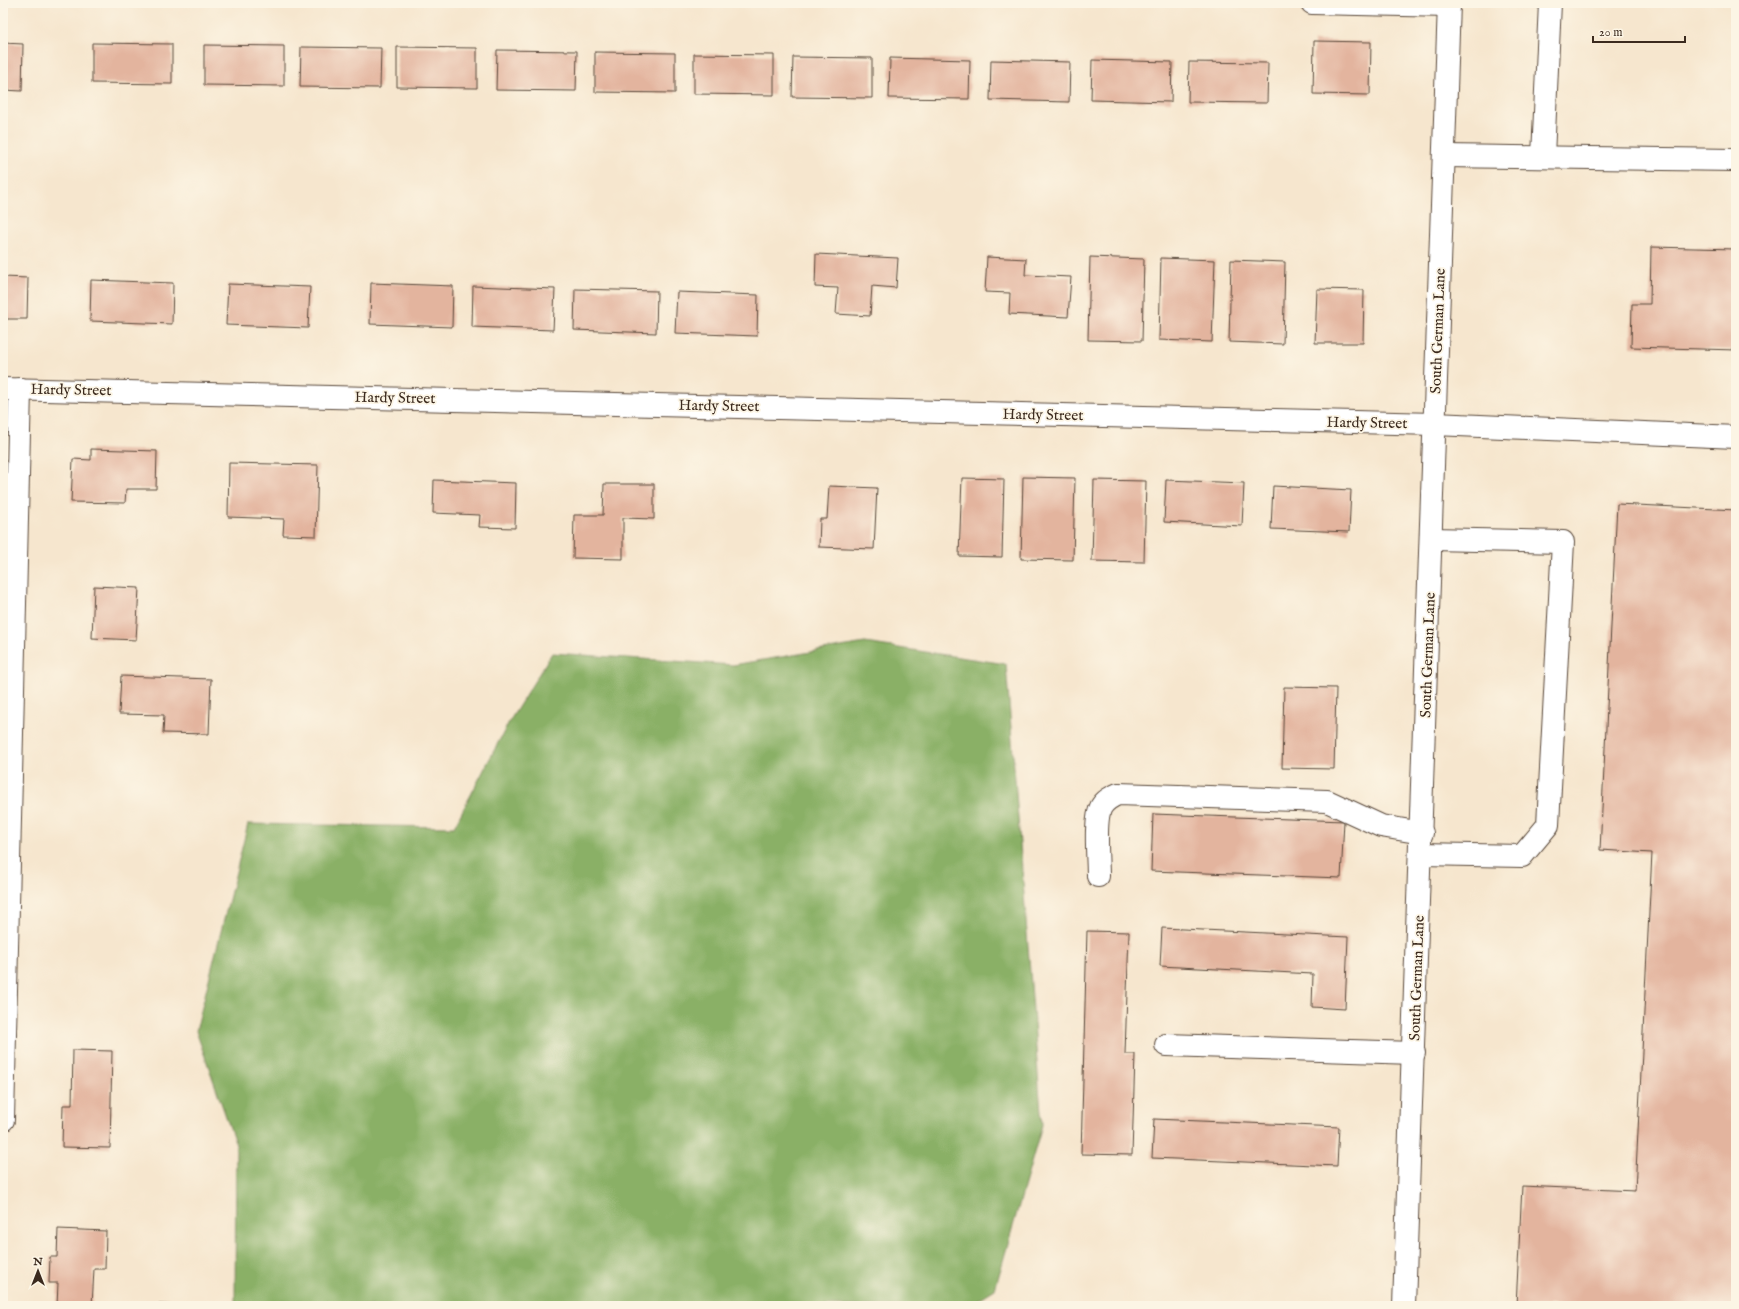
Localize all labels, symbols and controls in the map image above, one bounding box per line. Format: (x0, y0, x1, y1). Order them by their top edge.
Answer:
scale bar (1593, 18, 1685, 44)
text: 20 m (1599, 25, 1622, 40)
street label: South German Lane (1426, 268, 1450, 394)
street label: Hardy Street (30, 380, 112, 400)
street label: Hardy Street (354, 388, 436, 408)
street label: Hardy Street (678, 396, 760, 416)
street label: Hardy Street (1002, 405, 1084, 425)
street label: Hardy Street (1326, 413, 1408, 433)
street label: South German Lane (1416, 592, 1440, 718)
street label: South German Lane (1405, 915, 1429, 1041)
north arrow (18, 1251, 58, 1291)
text: N (32, 1255, 43, 1269)

